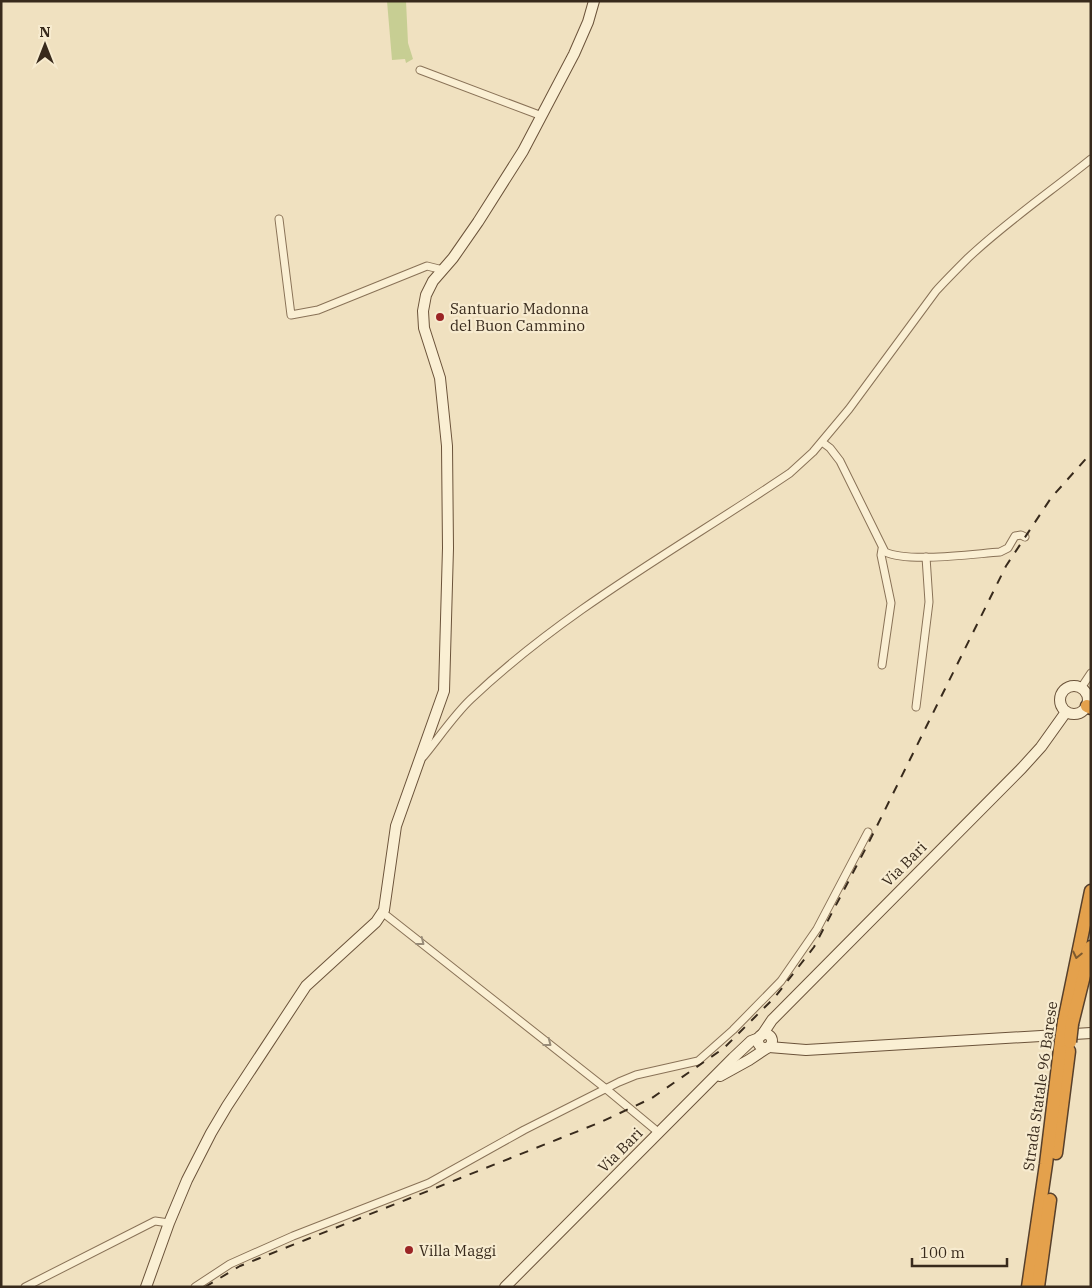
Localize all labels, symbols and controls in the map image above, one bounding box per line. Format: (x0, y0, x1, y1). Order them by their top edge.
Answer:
north arrow (20, 20, 70, 70)
text: N (39, 23, 51, 41)
place label: Santuario Madonna del Buon Cammino (450, 299, 589, 335)
marker: Santuario Madonna del Buon Cammino (434, 311, 446, 323)
street label: Via Bari (878, 837, 931, 890)
one-way arrow (415, 937, 424, 946)
one-way arrow (1072, 951, 1083, 960)
street label: Strada Statale 96 Barese (1019, 1000, 1061, 1172)
one-way arrow (542, 1038, 551, 1046)
street label: Via Bari (594, 1123, 647, 1176)
scale bar (912, 1236, 1007, 1268)
place label: Villa Maggi (419, 1241, 497, 1260)
text: 100 m (920, 1243, 965, 1262)
marker: Villa Maggi (403, 1244, 415, 1256)

